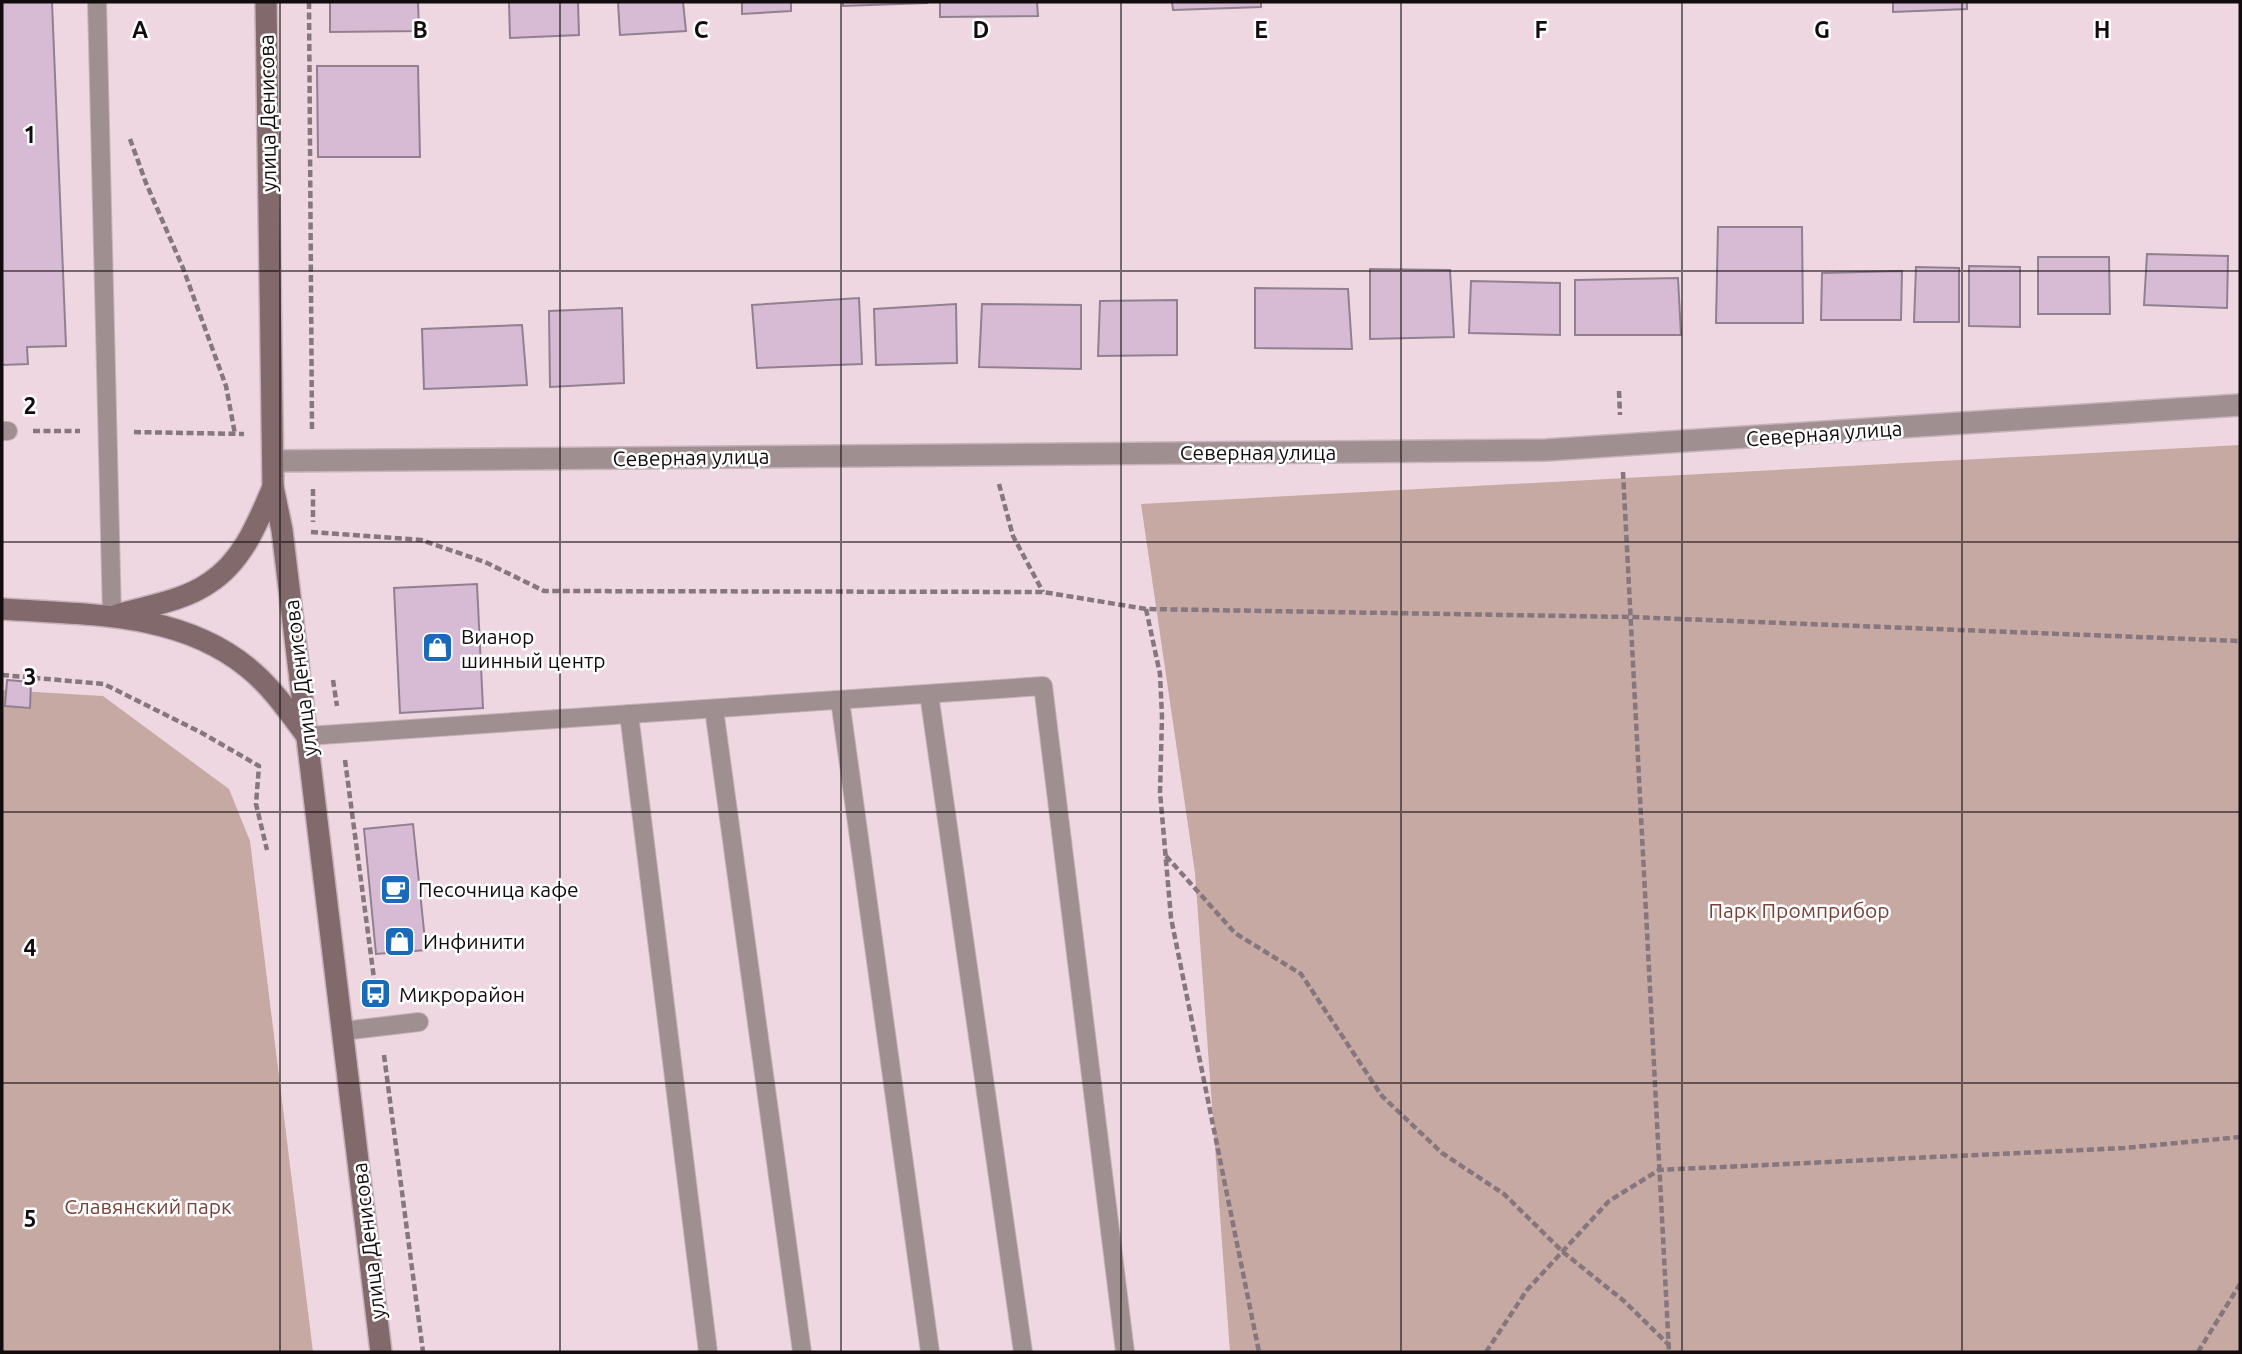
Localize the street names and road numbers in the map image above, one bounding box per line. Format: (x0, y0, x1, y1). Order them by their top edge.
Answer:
street label: улица Денисова (254, 34, 280, 192)
street label: Северная улица (1745, 416, 1903, 450)
street label: Северная улица (1180, 440, 1336, 464)
street label: Северная улица (613, 444, 769, 470)
street label: улица Денисова (278, 598, 322, 758)
street label: улица Денисова (346, 1161, 390, 1321)

